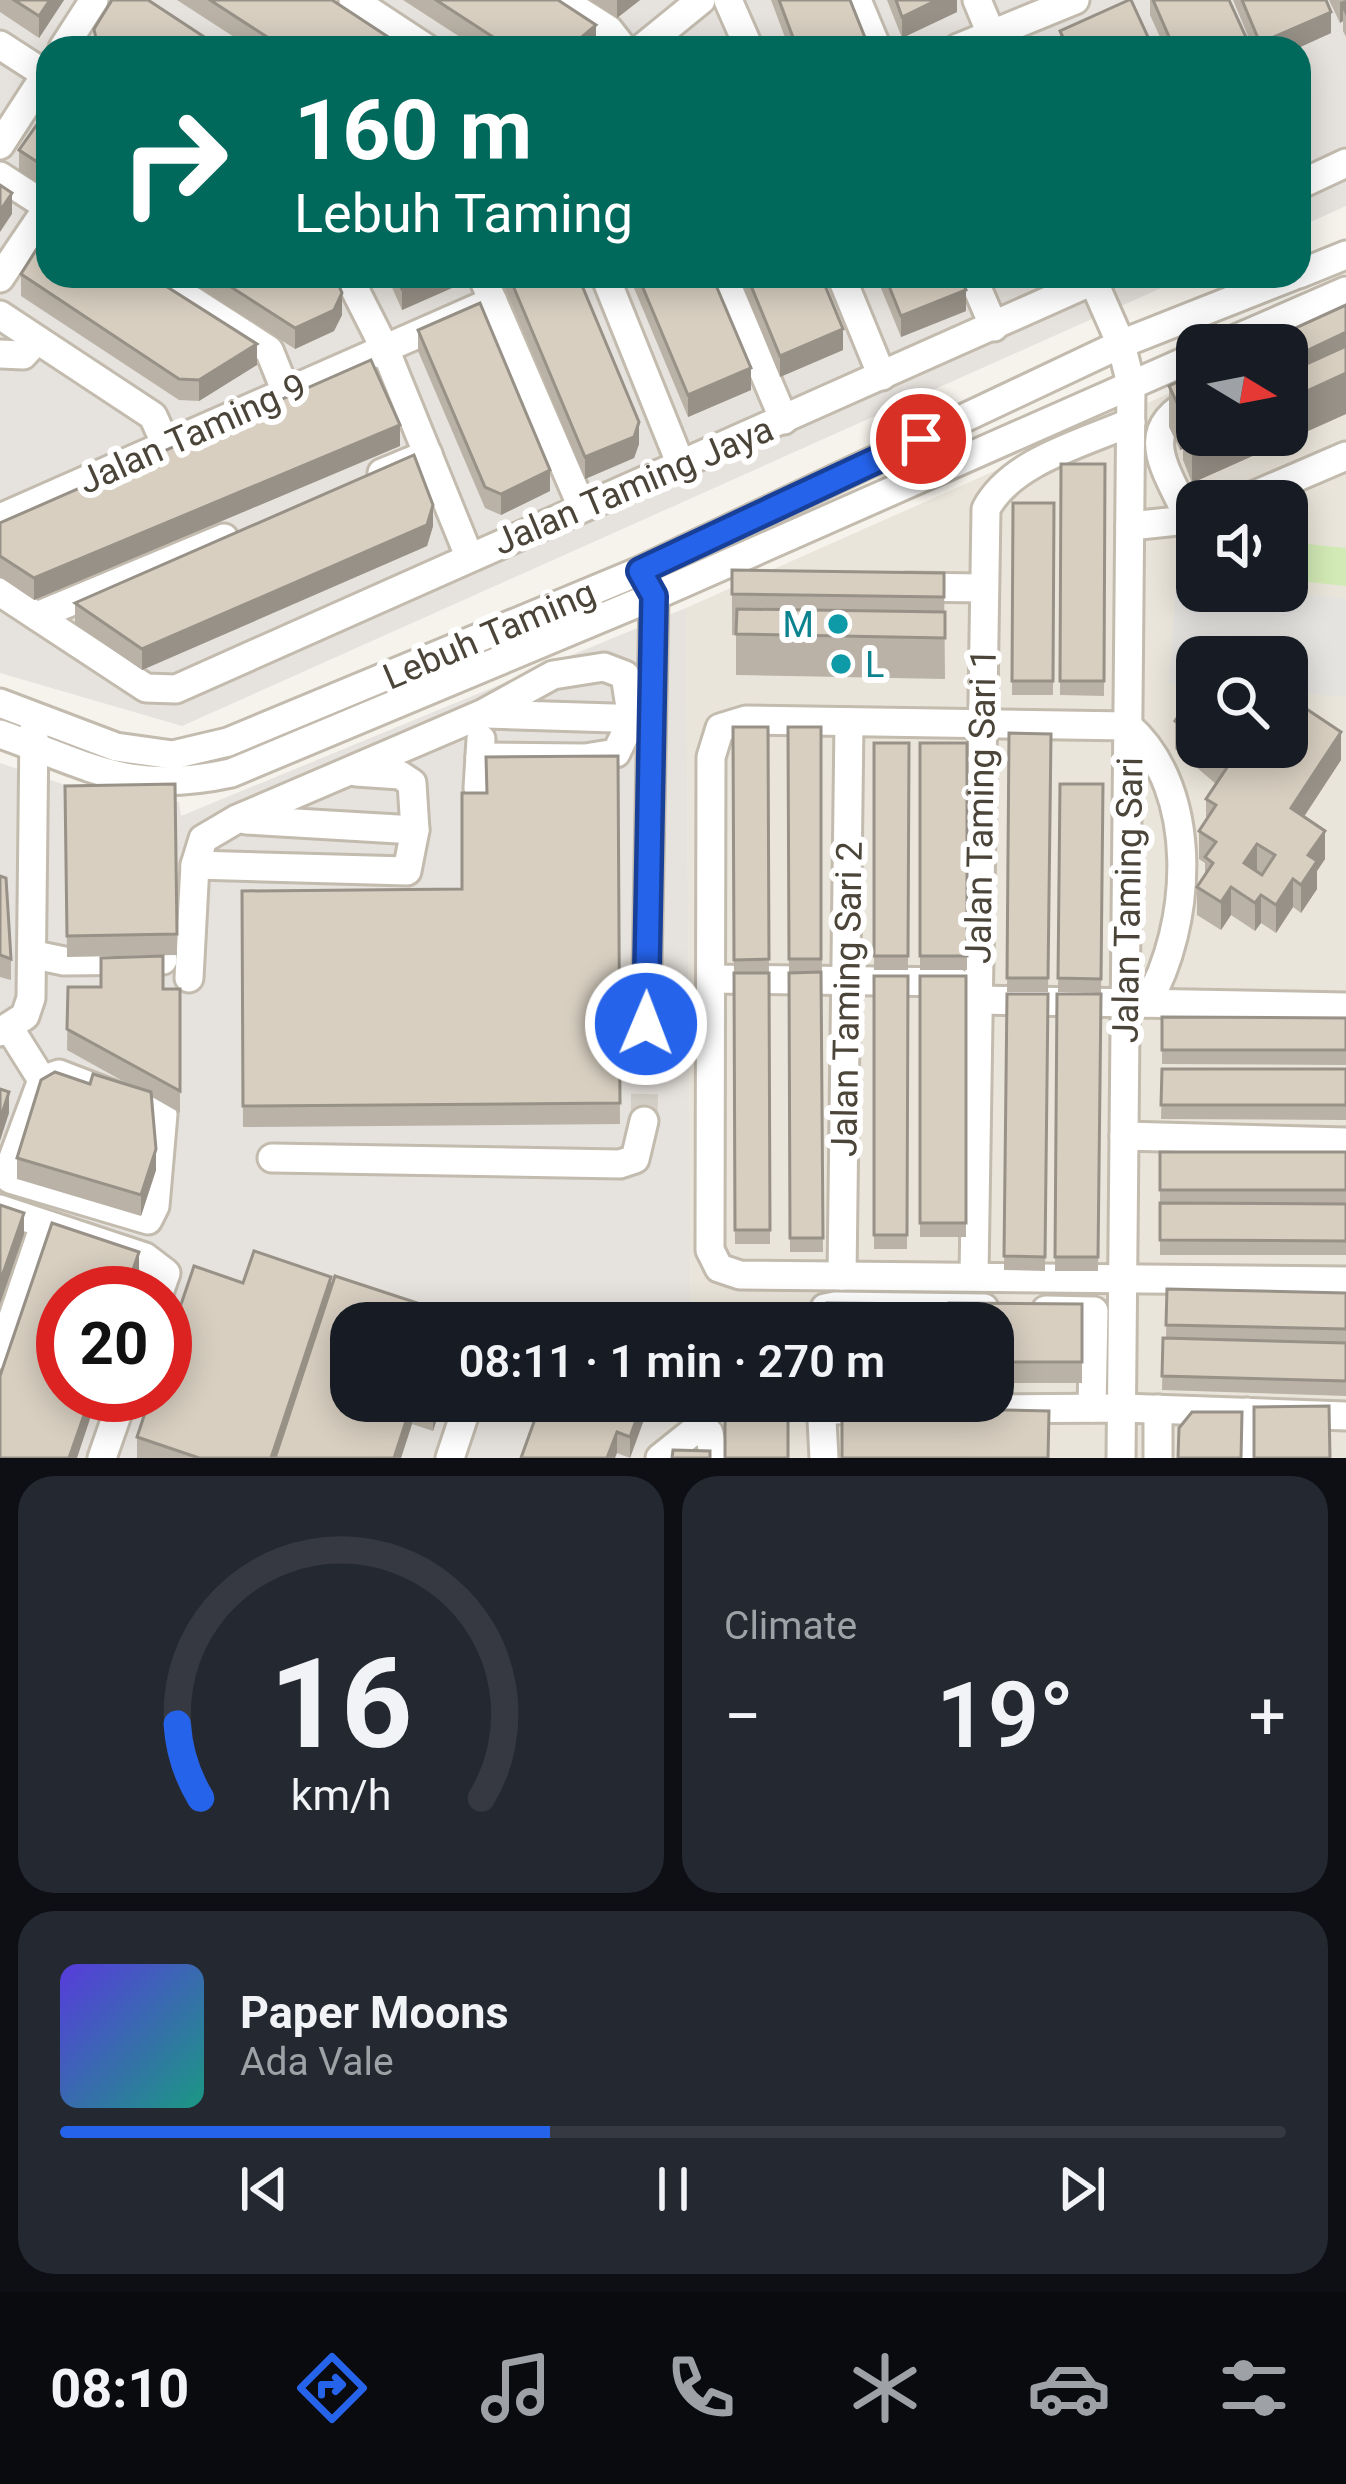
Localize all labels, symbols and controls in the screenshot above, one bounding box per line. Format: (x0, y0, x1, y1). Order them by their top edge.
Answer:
text: 160 m (294, 81, 532, 180)
icon: right (96, 84, 252, 240)
text: Lebuh Taming (294, 182, 633, 245)
north arrow (1176, 324, 1308, 456)
map controls (1176, 324, 1308, 768)
street label: Jalan Taming 9 (72, 365, 313, 503)
pin (870, 388, 972, 490)
icon: arrive (888, 406, 954, 472)
street label: Jalan Taming Jaya (487, 408, 780, 564)
button: sound (1176, 480, 1308, 612)
street label: Lebuh Taming (377, 571, 602, 698)
place label: M (783, 604, 814, 646)
marker: M (825, 611, 851, 637)
button: search (1176, 636, 1308, 768)
place label: L (865, 644, 884, 686)
street label: Jalan Taming Sari 1 (957, 648, 1005, 964)
marker: L (828, 651, 854, 677)
street label: Jalan Taming Sari (1105, 757, 1151, 1043)
street label: Jalan Taming Sari 2 (823, 841, 871, 1157)
position arrow (583, 961, 709, 1087)
speed limit sign: 20 (36, 1266, 192, 1422)
text: 08:11 · 1 min · 270 m (459, 1335, 885, 1388)
text: Climate (724, 1603, 857, 1649)
text: 16 (269, 1631, 413, 1777)
text: 19° (936, 1664, 1074, 1769)
text: − (724, 1678, 762, 1755)
text: + (1249, 1678, 1286, 1755)
text: km/h (291, 1769, 391, 1819)
text: Paper Moons (240, 1986, 509, 2039)
text: Ada Vale (240, 2039, 394, 2085)
icon: previous (231, 2156, 297, 2222)
icon: pause (640, 2156, 706, 2222)
icon: next (1049, 2156, 1115, 2222)
icon: directions (290, 2346, 374, 2430)
icon: music (474, 2346, 558, 2430)
icon: phone (659, 2346, 743, 2430)
icon: climate (843, 2346, 927, 2430)
icon: car (1027, 2346, 1111, 2430)
icon: filters (1212, 2346, 1296, 2430)
text: 08:10 (50, 2357, 189, 2420)

